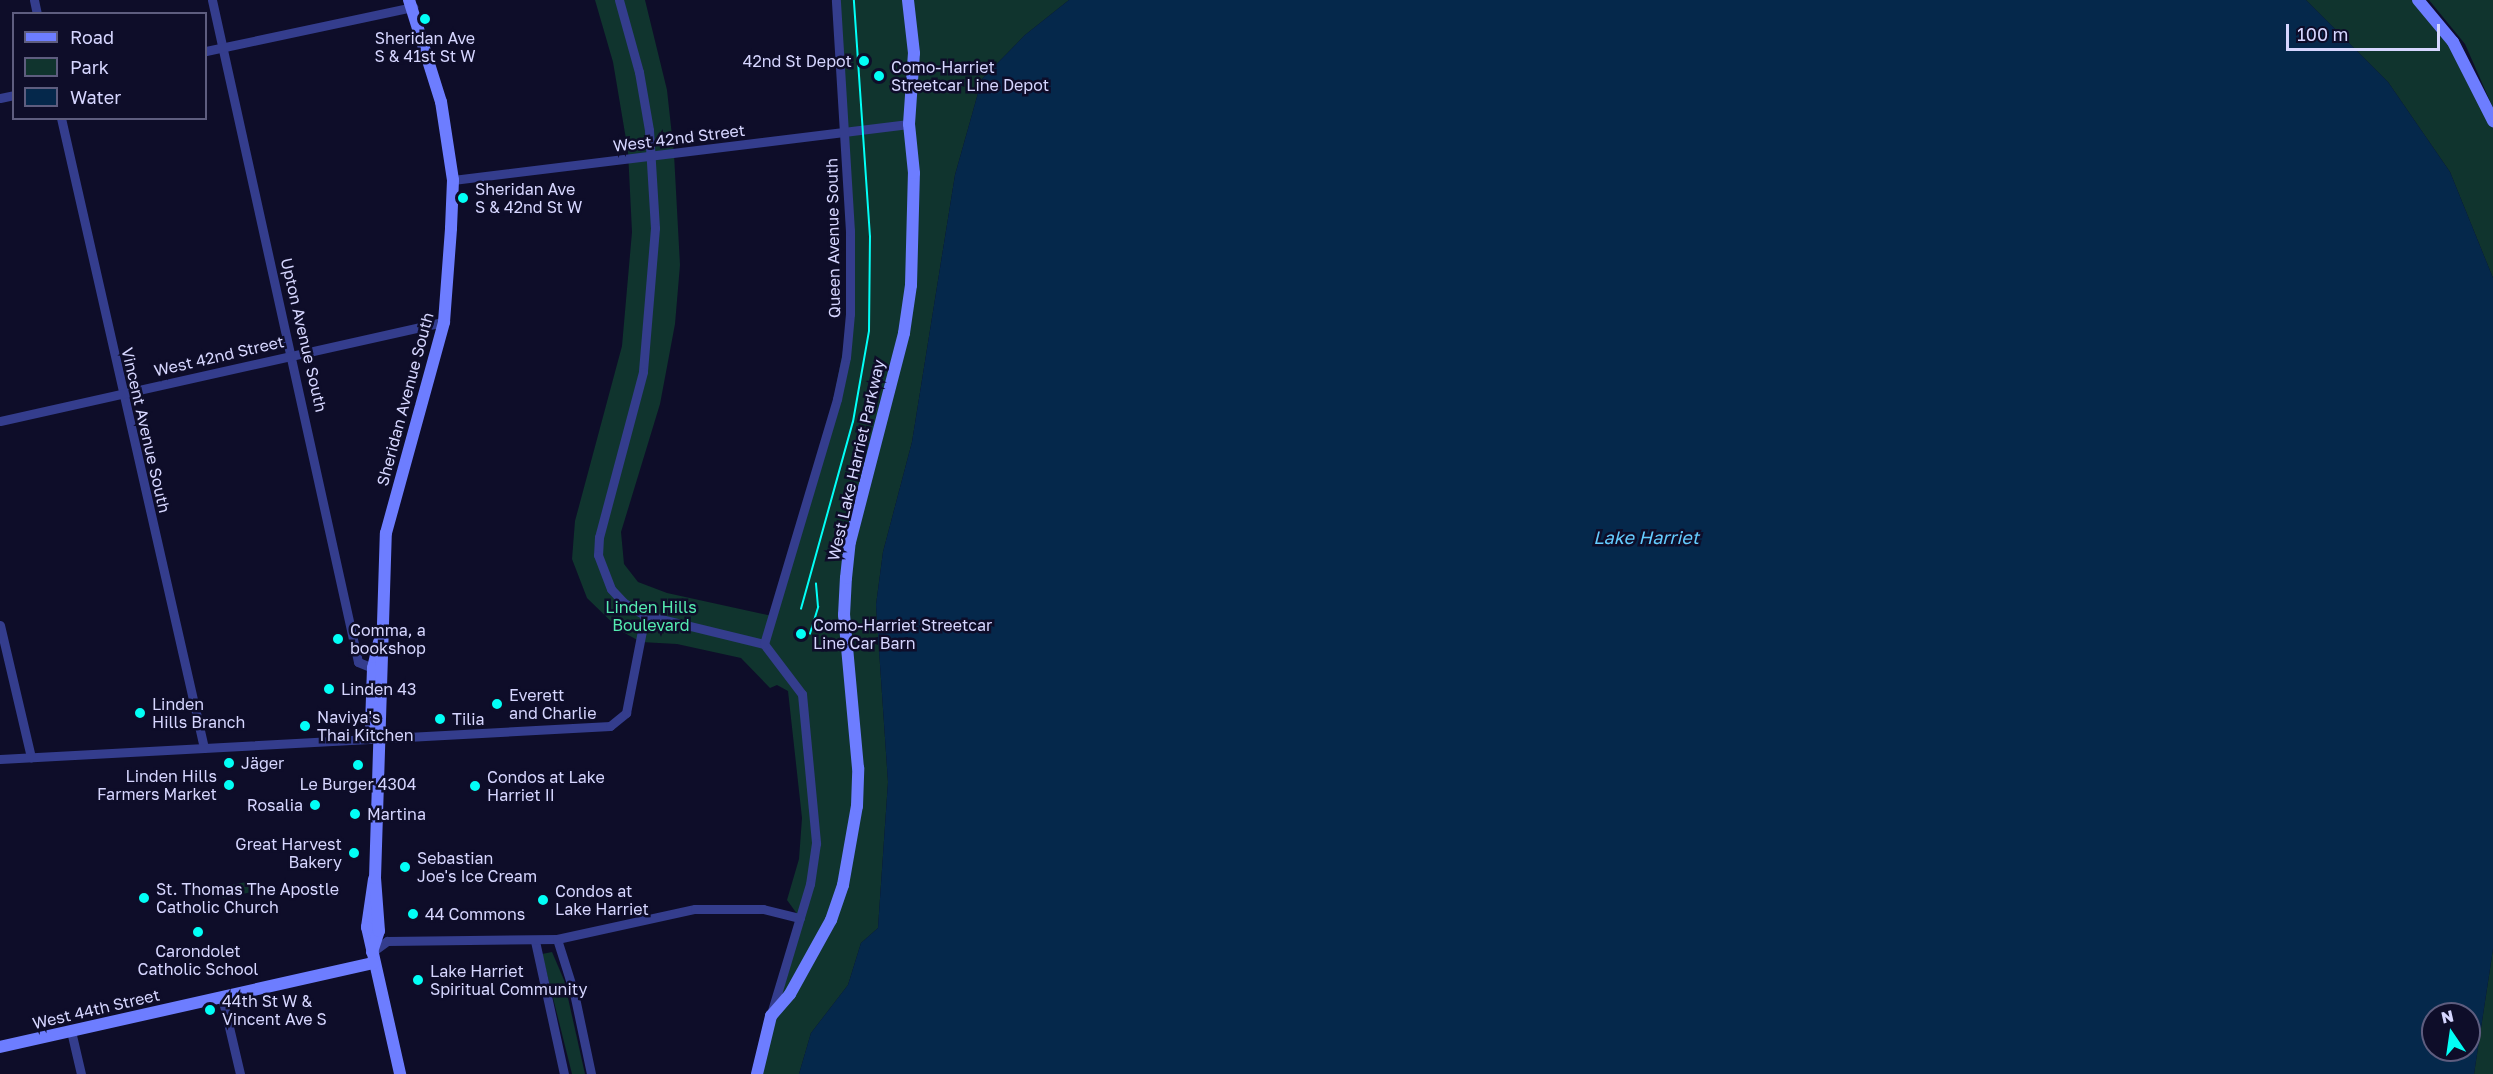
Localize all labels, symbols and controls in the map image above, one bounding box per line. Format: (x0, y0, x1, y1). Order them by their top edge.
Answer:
legend (12, 12, 207, 120)
marker: Sheridan Ave S & 41st St W (418, 12, 432, 26)
scale bar (2289, 12, 2444, 50)
text: 100 m (2297, 23, 2348, 45)
text: Road (70, 26, 114, 48)
place label: Sheridan Ave S & 41st St W (374, 28, 476, 66)
place label: 42nd St Depot (743, 51, 852, 71)
marker: 42nd St Depot (857, 54, 871, 68)
text: Park (70, 56, 109, 78)
place label: Como-Harriet Streetcar Line Depot (891, 57, 1049, 95)
marker: Como-Harriet Streetcar Line Depot (872, 69, 886, 83)
text: Water (70, 86, 121, 108)
street label: West 42nd Street (612, 120, 746, 156)
street label: Queen Avenue South (822, 158, 844, 318)
place label: Sheridan Ave S & 42nd St W (475, 179, 582, 217)
marker: Sheridan Ave S & 42nd St W (456, 191, 470, 205)
street label: Upton Avenue South (277, 256, 331, 414)
street label: Sheridan Avenue South (373, 310, 437, 488)
street label: West 42nd Street (152, 332, 286, 380)
street label: Vincent Avenue South (118, 345, 174, 515)
street label: West Lake Harriet Parkway (823, 357, 889, 563)
water label: Lake Harriet (1593, 526, 1699, 548)
park label: Linden Hills Boulevard (605, 597, 697, 635)
place label: Como-Harriet Streetcar Line Car Barn (813, 615, 992, 653)
place label: Comma, a bookshop (350, 620, 426, 658)
marker: Como-Harriet Streetcar Line Car Barn (794, 627, 808, 641)
marker: Comma, a bookshop (331, 632, 345, 646)
place label: Linden 43 (341, 679, 416, 699)
marker: Linden 43 (322, 682, 336, 696)
place label: Everett and Charlie (509, 685, 596, 723)
place label: Linden Hills Branch (152, 694, 245, 732)
marker: Everett and Charlie (490, 697, 504, 711)
marker: Linden Hills Branch (133, 706, 147, 720)
place label: Naviya's Thai Kitchen (317, 707, 413, 745)
place label: Tilia (452, 709, 485, 729)
marker: Tilia (433, 712, 447, 726)
marker: Naviya's Thai Kitchen (298, 719, 312, 733)
place label: Jäger (241, 753, 284, 773)
marker: Jäger (222, 756, 236, 770)
marker: Le Burger 4304 (351, 758, 365, 772)
place label: Linden Hills Farmers Market (97, 766, 217, 804)
place label: Condos at Lake Harriet II (487, 767, 605, 805)
place label: Le Burger 4304 (300, 774, 416, 794)
marker: Linden Hills Farmers Market (222, 778, 236, 792)
marker: Condos at Lake Harriet II (468, 779, 482, 793)
place label: Rosalia (247, 795, 303, 815)
marker: Rosalia (308, 798, 322, 812)
place label: Martina (367, 804, 426, 824)
marker: Martina (348, 807, 362, 821)
place label: Great Harvest Bakery (235, 834, 342, 872)
marker: Great Harvest Bakery (347, 846, 361, 860)
place label: Sebastian Joe's Ice Cream (417, 848, 537, 886)
marker: Sebastian Joe's Ice Cream (398, 860, 412, 874)
place label: St. Thomas The Apostle Catholic Church (156, 879, 339, 917)
place label: Condos at Lake Harriet (555, 881, 649, 919)
marker: St. Thomas The Apostle Catholic Church (137, 891, 151, 905)
marker: Condos at Lake Harriet (536, 893, 550, 907)
place label: 44 Commons (425, 904, 525, 924)
marker: 44 Commons (406, 907, 420, 921)
marker: Carondolet Catholic School (191, 925, 205, 939)
place label: Carondolet Catholic School (138, 941, 258, 979)
place label: Lake Harriet Spiritual Community (430, 961, 587, 999)
marker: Lake Harriet Spiritual Community (411, 973, 425, 987)
street label: West 44th Street (31, 985, 161, 1033)
place label: 44th St W & Vincent Ave S (222, 991, 327, 1029)
north arrow (2421, 1002, 2481, 1062)
marker: 44th St W & Vincent Ave S (203, 1003, 217, 1017)
text: N (2439, 1005, 2456, 1028)

